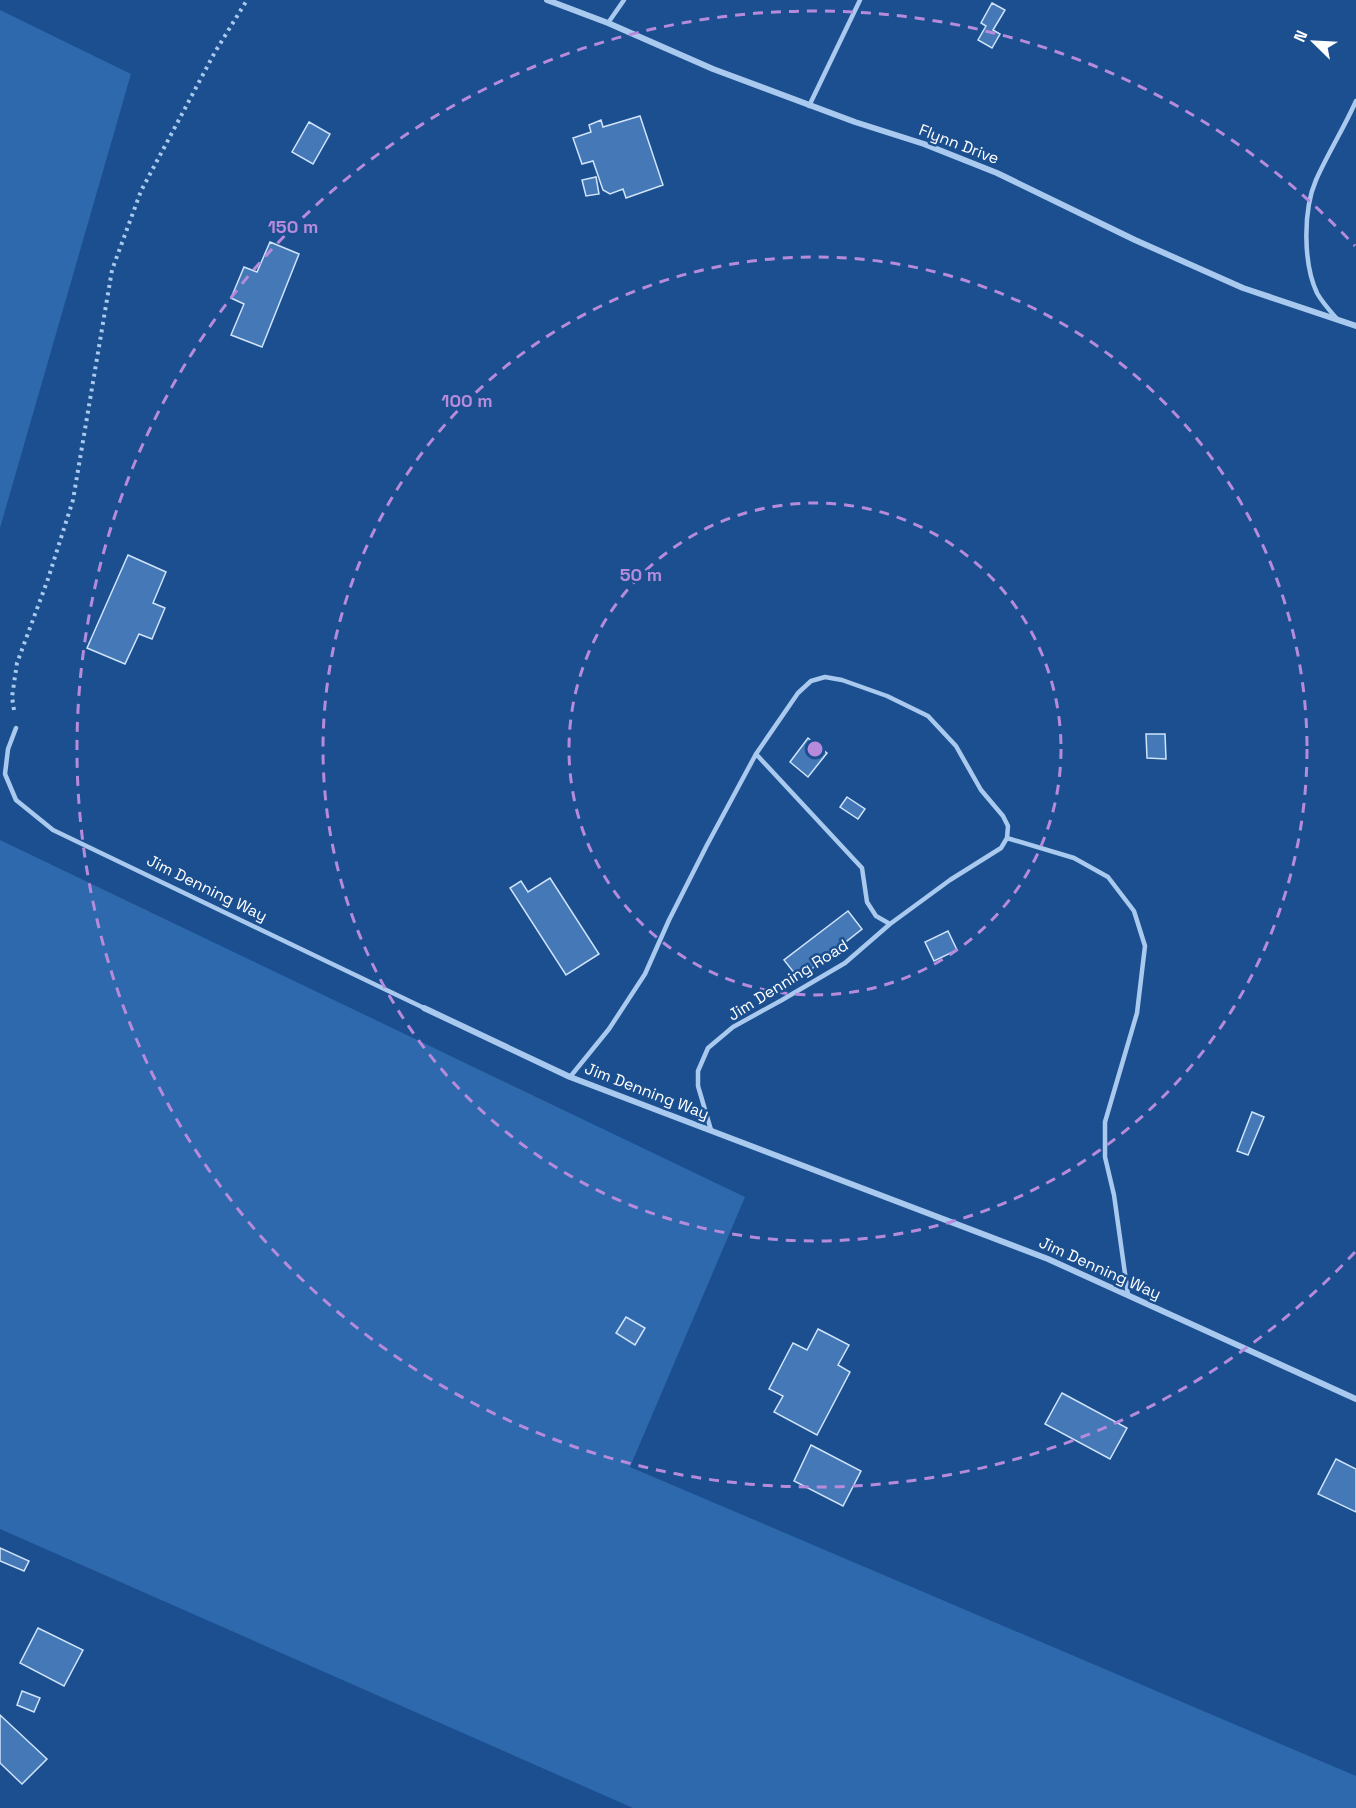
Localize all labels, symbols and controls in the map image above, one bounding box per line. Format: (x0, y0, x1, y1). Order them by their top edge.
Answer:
north arrow (1284, 12, 1344, 72)
text: N (1289, 27, 1313, 45)
street label: Flynn Drive (916, 119, 1002, 169)
text: 150 m (268, 215, 318, 238)
text: 100 m (441, 389, 493, 412)
text: 50 m (620, 563, 662, 586)
centre of rings (805, 739, 825, 759)
street label: Jim Denning Way (143, 850, 271, 926)
street label: Jim Denning Road (724, 934, 852, 1026)
street label: Jim Denning Way (582, 1058, 712, 1124)
street label: Jim Denning Way (1036, 1232, 1164, 1304)

